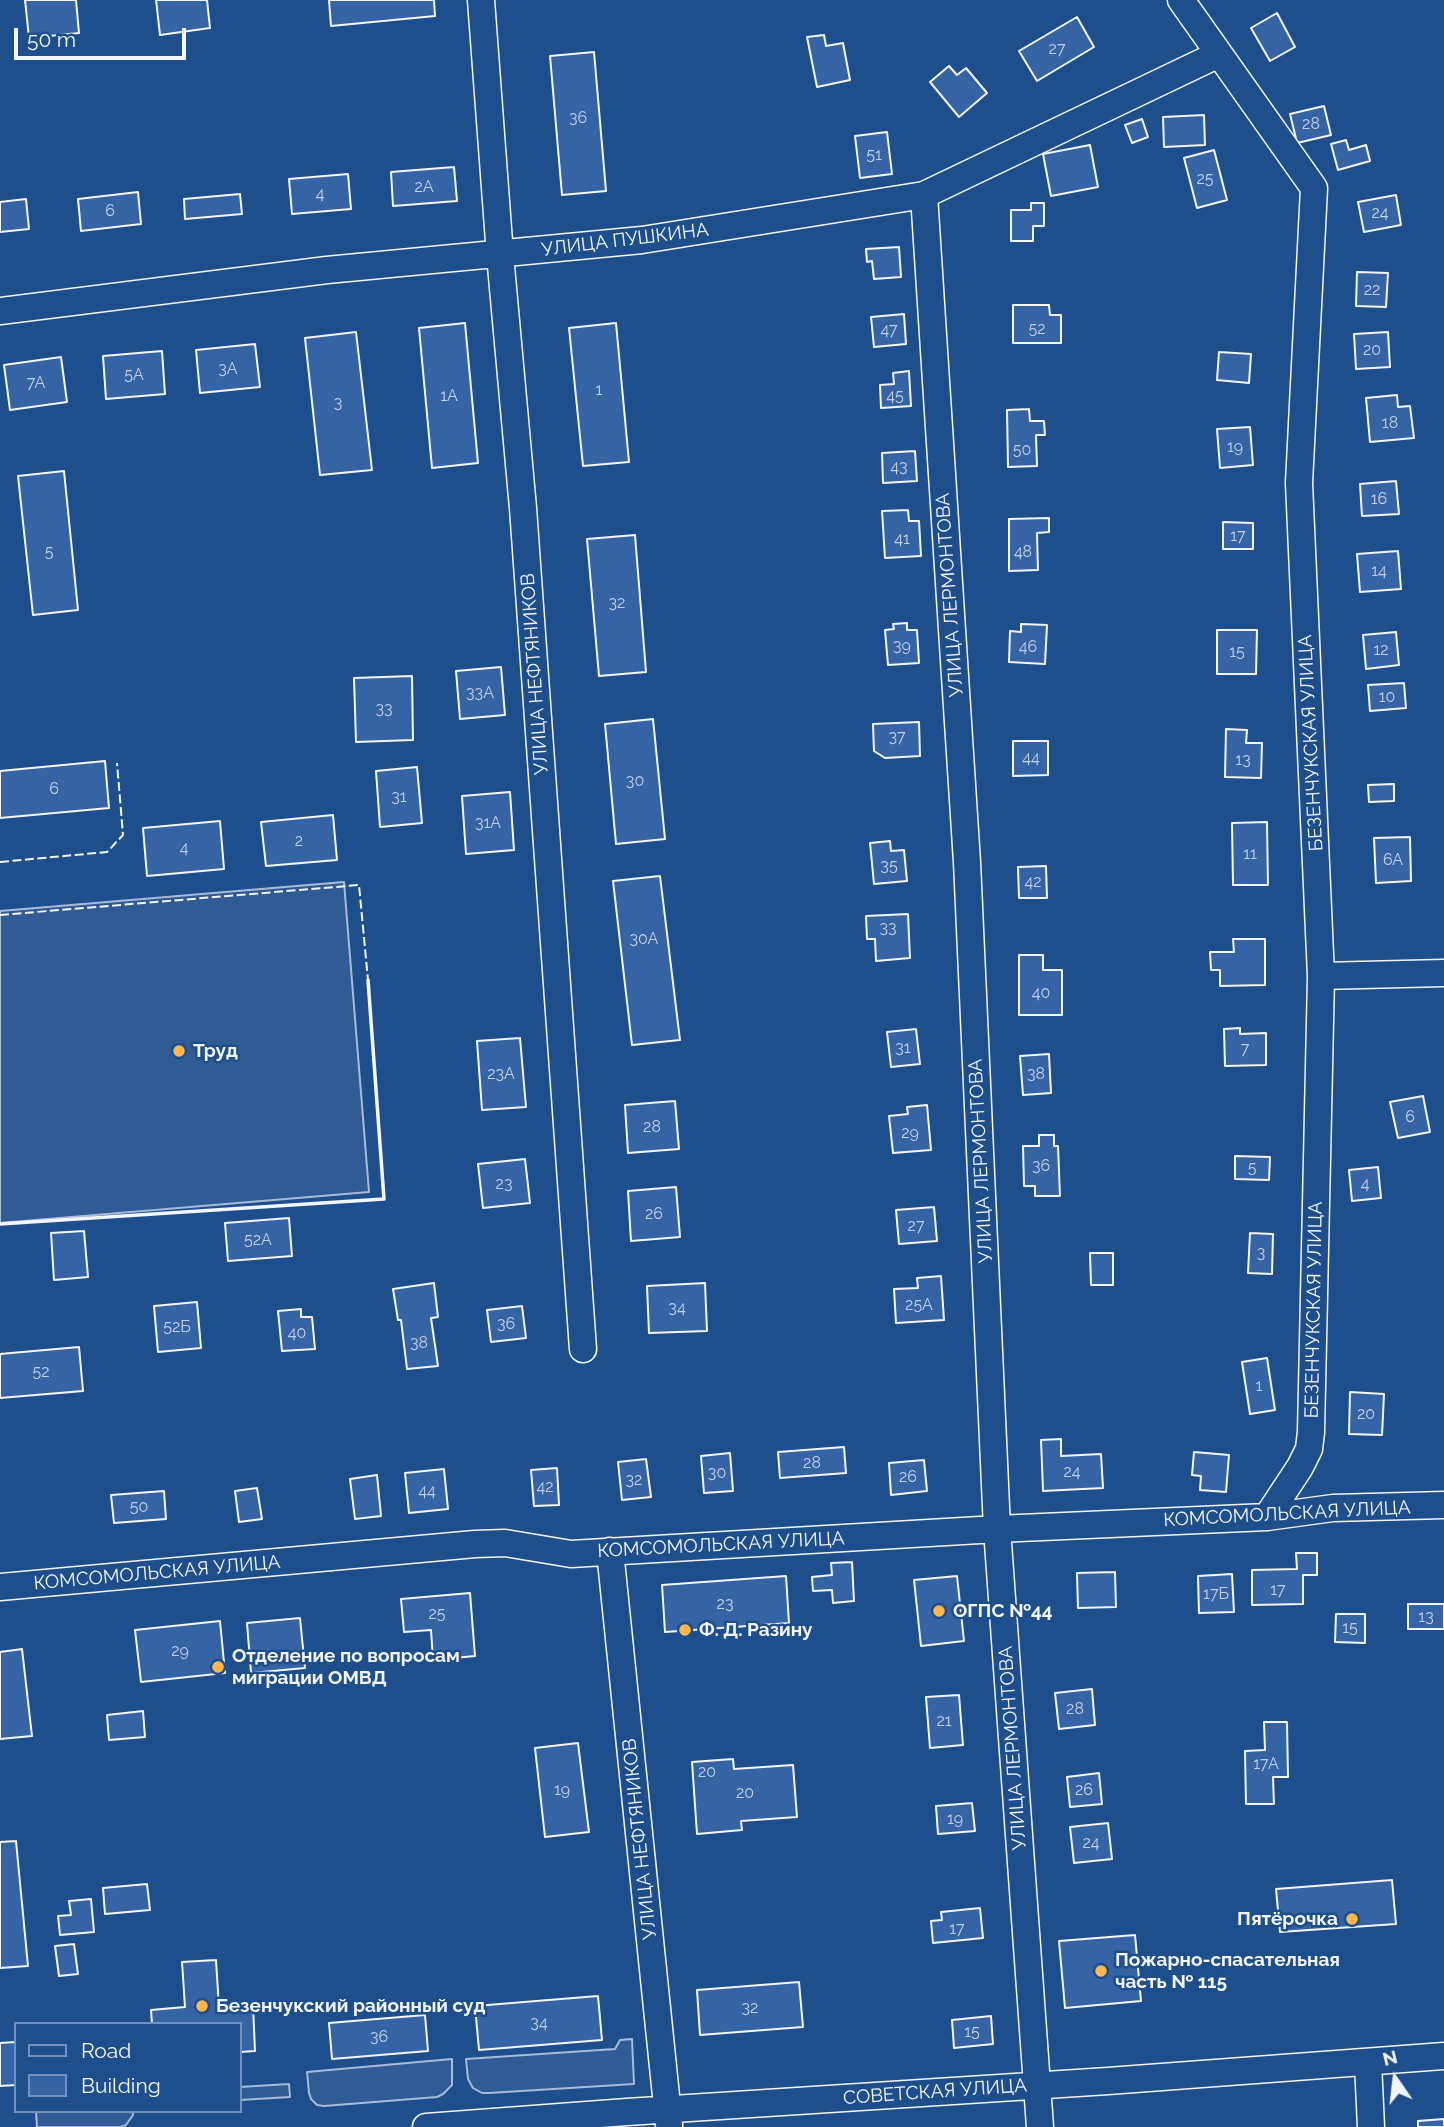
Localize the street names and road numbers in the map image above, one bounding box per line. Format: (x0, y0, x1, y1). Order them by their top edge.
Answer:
street label: УЛИЦА ПУШКИНА (540, 218, 710, 262)
street label: УЛИЦА ЛЕРМОНТОВА (932, 492, 968, 698)
street label: УЛИЦА НЕФТЯНИКОВ (517, 572, 553, 776)
street label: БЕЗЕНЧУКСКАЯ УЛИЦА (1294, 634, 1328, 852)
street label: УЛИЦА ЛЕРМОНТОВА (964, 1058, 998, 1264)
street label: БЕЗЕНЧУКСКАЯ УЛИЦА (1301, 1201, 1327, 1419)
street label: КОМСОМОЛЬСКАЯ УЛИЦА (1163, 1496, 1411, 1532)
street label: КОМСОМОЛЬСКАЯ УЛИЦА (597, 1527, 845, 1563)
street label: КОМСОМОЛЬСКАЯ УЛИЦА (33, 1551, 281, 1595)
street label: УЛИЦА ЛЕРМОНТОВА (995, 1645, 1031, 1851)
street label: УЛИЦА НЕФТЯНИКОВ (618, 1737, 662, 1941)
street label: СОВЕТСКАЯ УЛИЦА (842, 2074, 1028, 2110)

